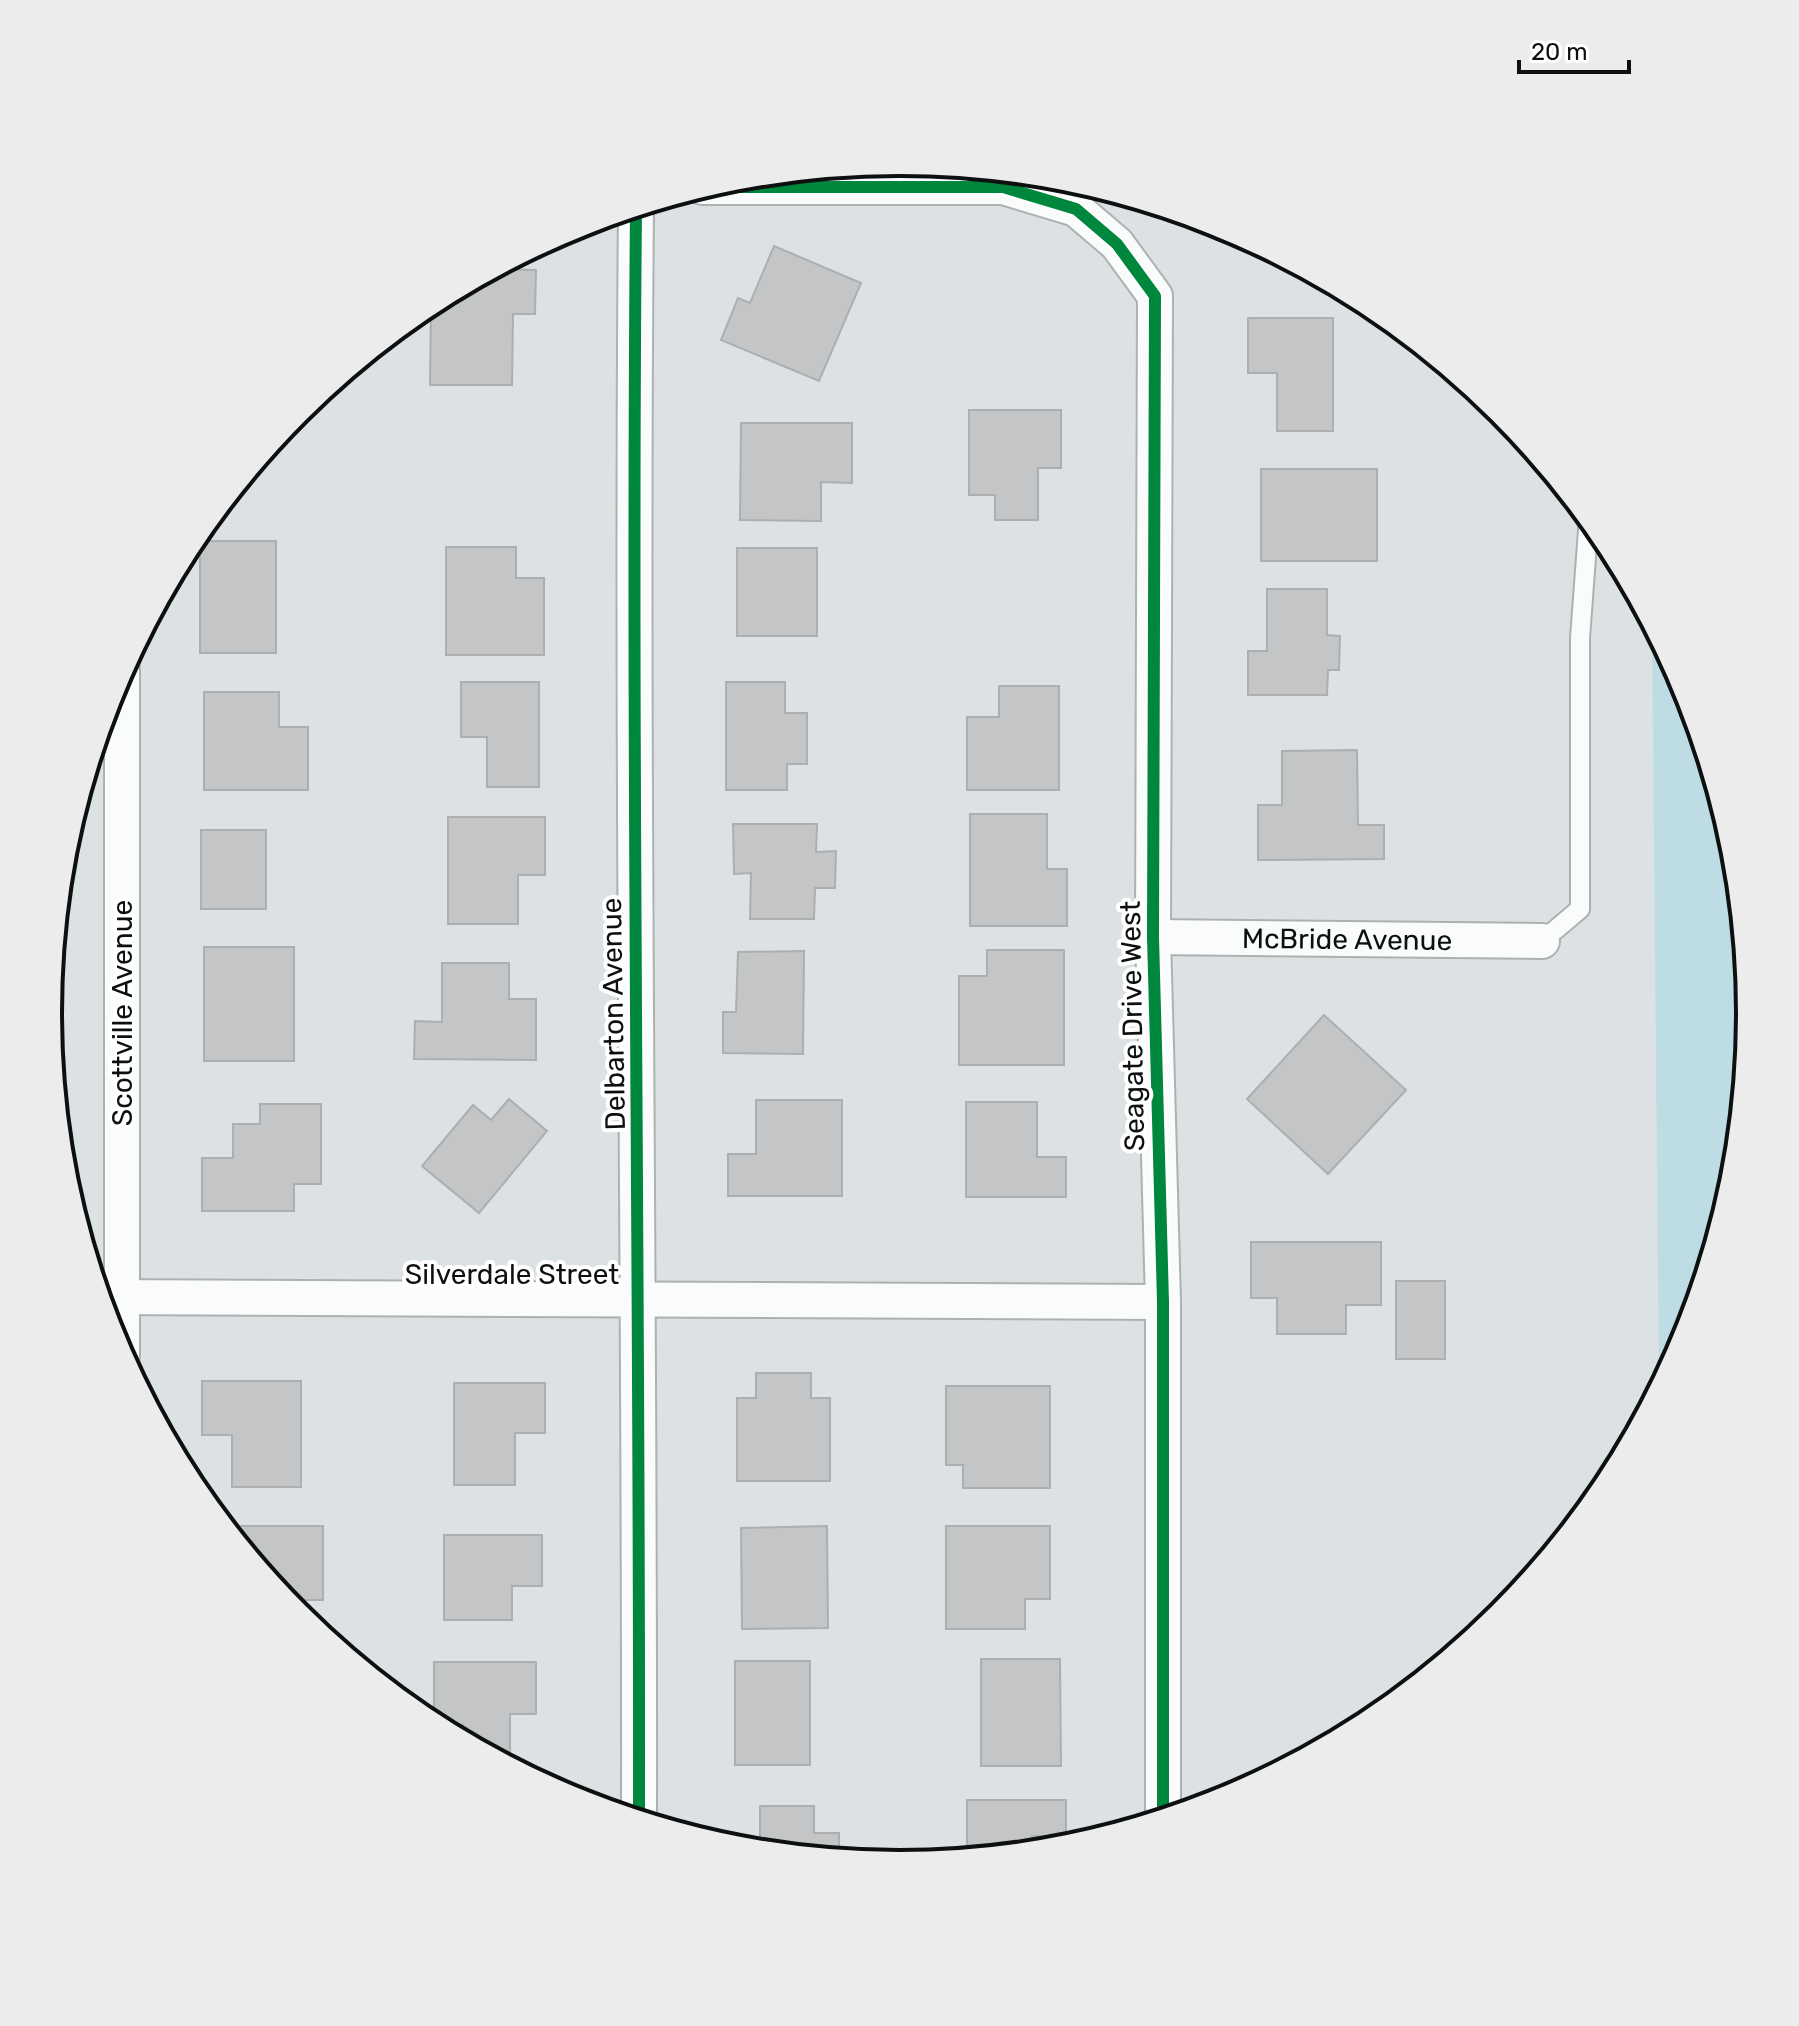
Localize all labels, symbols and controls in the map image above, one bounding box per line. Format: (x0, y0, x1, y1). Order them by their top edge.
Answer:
scale bar (1519, 24, 1629, 74)
text: 20 m (1531, 38, 1588, 66)
street label: Delbarton Avenue (595, 897, 632, 1131)
street label: Scottville Avenue (106, 900, 139, 1126)
street label: Seagate Drive West (1114, 900, 1151, 1152)
street label: McBride Avenue (1242, 922, 1452, 957)
street label: Silverdale Street (405, 1258, 619, 1291)

